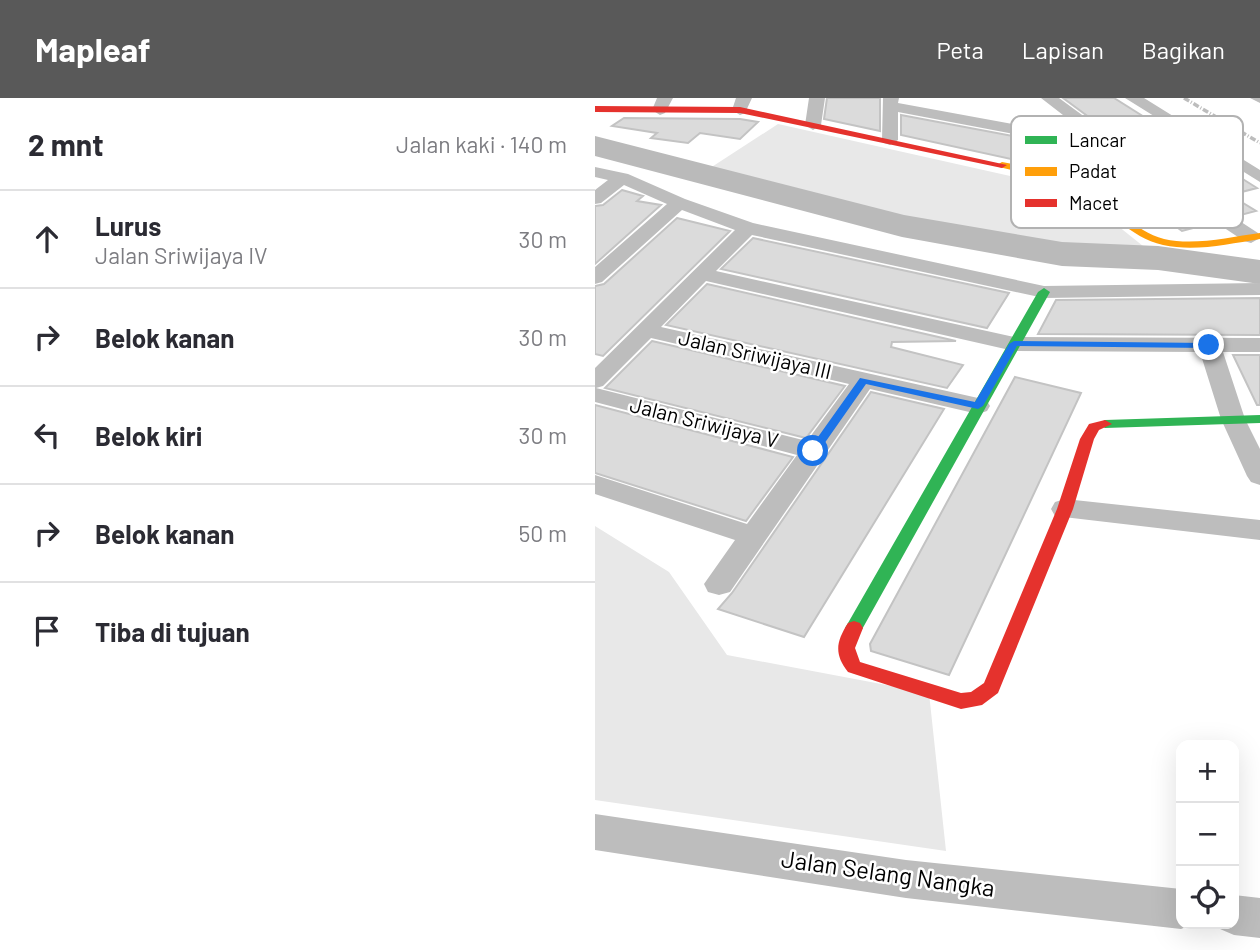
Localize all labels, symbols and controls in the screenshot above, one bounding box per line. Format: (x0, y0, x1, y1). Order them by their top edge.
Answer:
text: Mapleaf (35, 29, 151, 69)
text: Peta (936, 35, 984, 64)
text: Lapisan (1022, 35, 1104, 64)
text: Bagikan (1142, 35, 1225, 64)
legend (1011, 116, 1243, 228)
text: 2 mnt (28, 126, 104, 162)
text: Lancar (1069, 128, 1126, 151)
text: Jalan kaki · 140 m (396, 130, 567, 158)
text: Padat (1069, 159, 1117, 182)
text: Macet (1069, 191, 1119, 214)
text: Lurus (95, 210, 161, 241)
icon: ahead (28, 220, 66, 258)
text: 30 m (519, 225, 567, 253)
text: Jalan Sriwijaya IV (95, 241, 268, 269)
icon: right (28, 318, 66, 356)
text: Belok kanan (95, 322, 234, 353)
text: 30 m (519, 323, 567, 351)
street label: Jalan Sriwijaya III (676, 324, 834, 383)
route end (1193, 329, 1224, 360)
street label: Jalan Sriwijaya V (628, 391, 781, 452)
icon: left (28, 416, 66, 454)
text: Belok kiri (95, 420, 202, 451)
text: 30 m (519, 421, 567, 449)
route start (797, 435, 828, 466)
icon: right (28, 514, 66, 552)
text: Belok kanan (95, 518, 234, 549)
text: 50 m (519, 519, 567, 547)
icon: arrive (28, 612, 66, 650)
text: Tiba di tujuan (95, 616, 250, 647)
map controls (1176, 740, 1239, 929)
button: + (1176, 740, 1239, 803)
button: − (1176, 803, 1239, 866)
street label: Jalan Selang Nangka (780, 843, 997, 902)
button: locate (1176, 866, 1239, 929)

